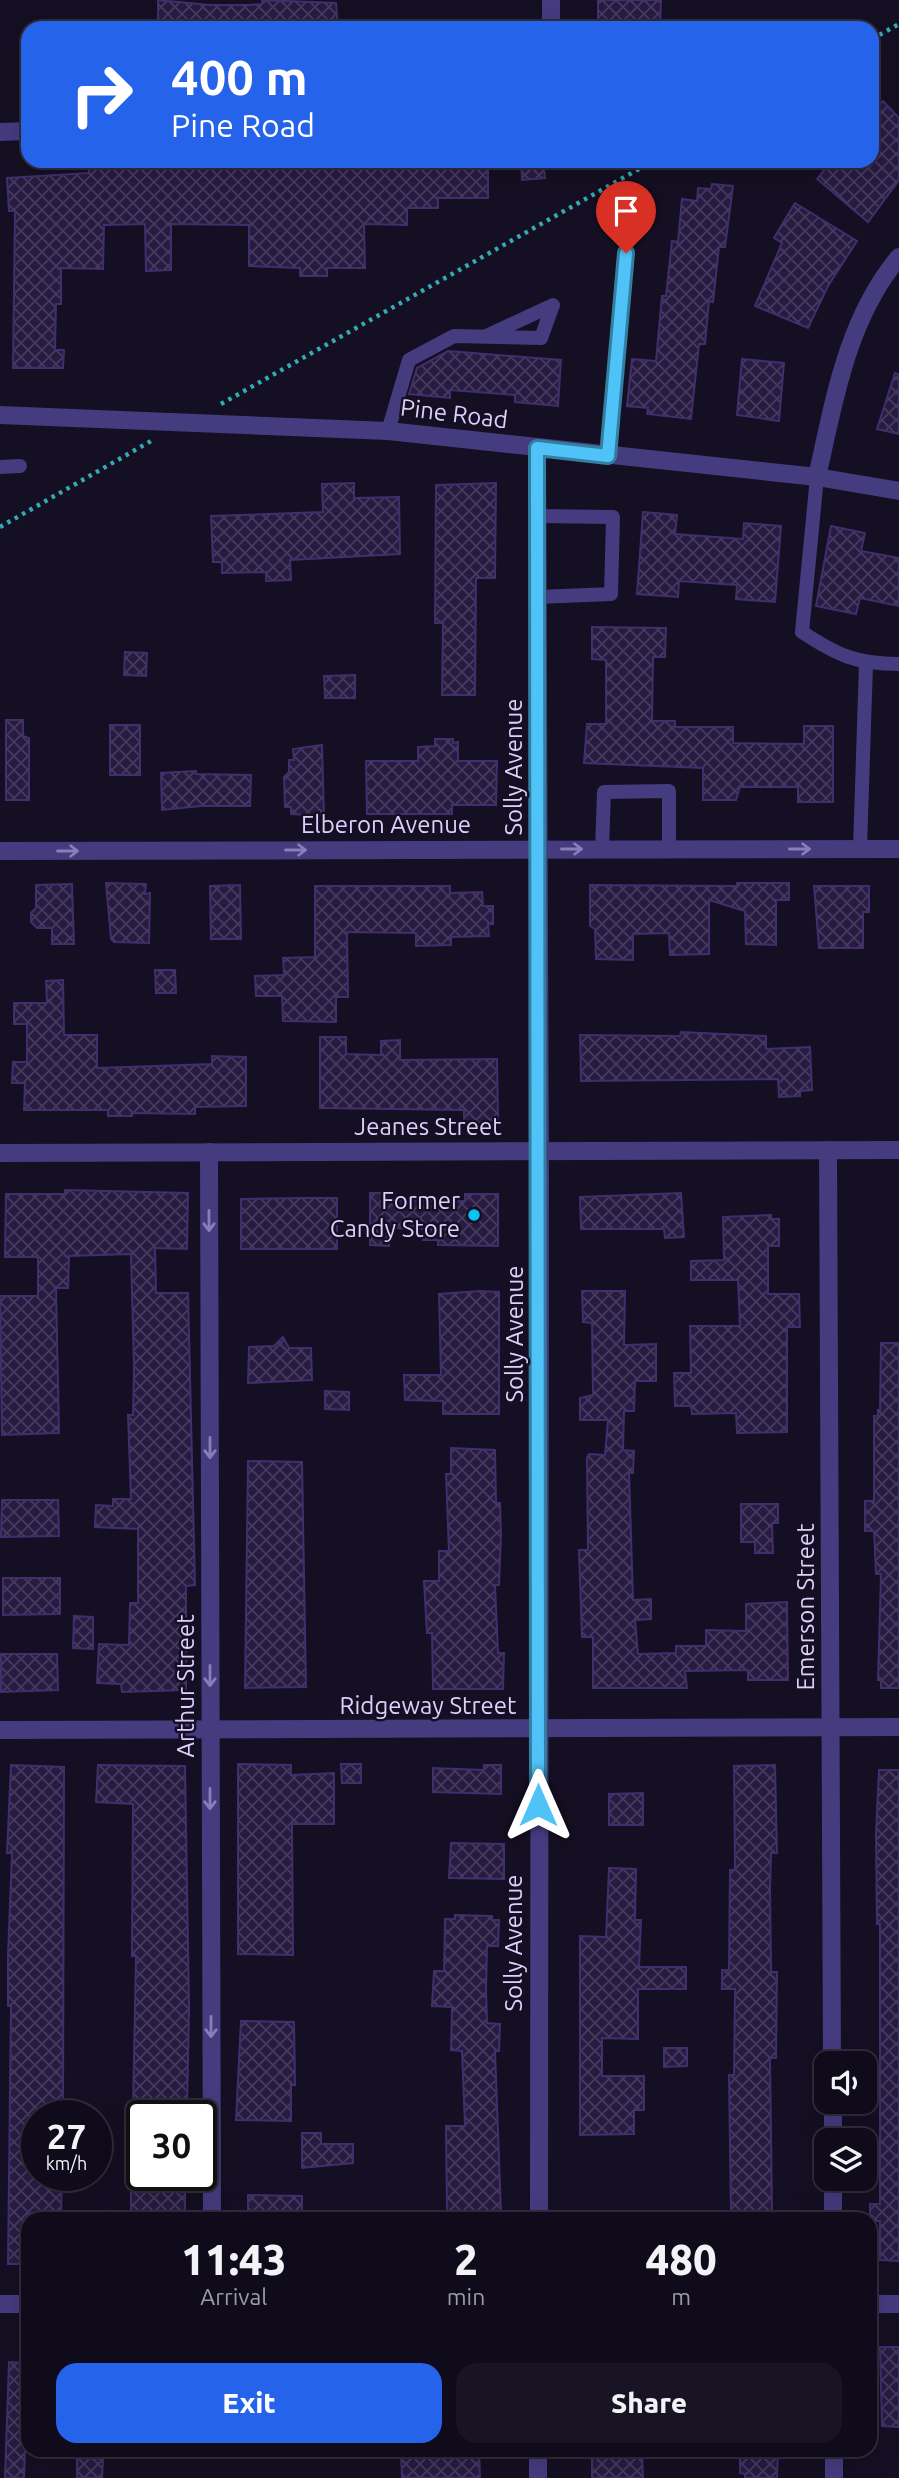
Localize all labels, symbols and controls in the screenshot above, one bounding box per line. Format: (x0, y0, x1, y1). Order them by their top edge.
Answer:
icon: right (56, 49, 147, 140)
text: 400 m (171, 49, 308, 104)
text: Pine Road (171, 107, 315, 143)
pin (596, 181, 656, 253)
icon: arrive (607, 192, 645, 230)
street label: Pine Road (399, 394, 509, 433)
street label: Solly Avenue (500, 698, 527, 836)
street label: Elberon Avenue (301, 811, 471, 838)
one-way arrow (560, 842, 583, 856)
one-way arrow (788, 842, 811, 856)
one-way arrow (284, 843, 307, 857)
one-way arrow (56, 844, 79, 858)
street label: Jeanes Street (354, 1113, 502, 1140)
place label: Former Candy Store (330, 1187, 460, 1242)
marker: Former Candy Store (466, 1207, 482, 1223)
one-way arrow (202, 1209, 216, 1232)
street label: Solly Avenue (501, 1265, 528, 1403)
one-way arrow (203, 1436, 217, 1459)
street label: Emerson Street (792, 1523, 819, 1691)
street label: Arthur Street (172, 1614, 199, 1758)
one-way arrow (203, 1664, 217, 1687)
street label: Ridgeway Street (340, 1692, 517, 1719)
position arrow (501, 1768, 575, 1842)
one-way arrow (204, 1788, 217, 1811)
street label: Solly Avenue (500, 1874, 527, 2012)
one-way arrow (204, 2015, 218, 2038)
map controls (814, 2051, 877, 2191)
button: sound (814, 2051, 877, 2114)
speed limit sign: 30 (126, 2100, 217, 2191)
text: 27 (47, 2116, 86, 2156)
button: layers (814, 2128, 877, 2191)
text: km/h (46, 2153, 87, 2173)
text: 11:43 (181, 2236, 286, 2283)
text: 2 (454, 2236, 478, 2283)
text: 480 (646, 2236, 717, 2283)
text: Arrival (200, 2284, 267, 2309)
text: min (447, 2284, 485, 2309)
text: m (671, 2284, 691, 2309)
button: Exit (56, 2363, 442, 2443)
button: Share (456, 2363, 842, 2443)

